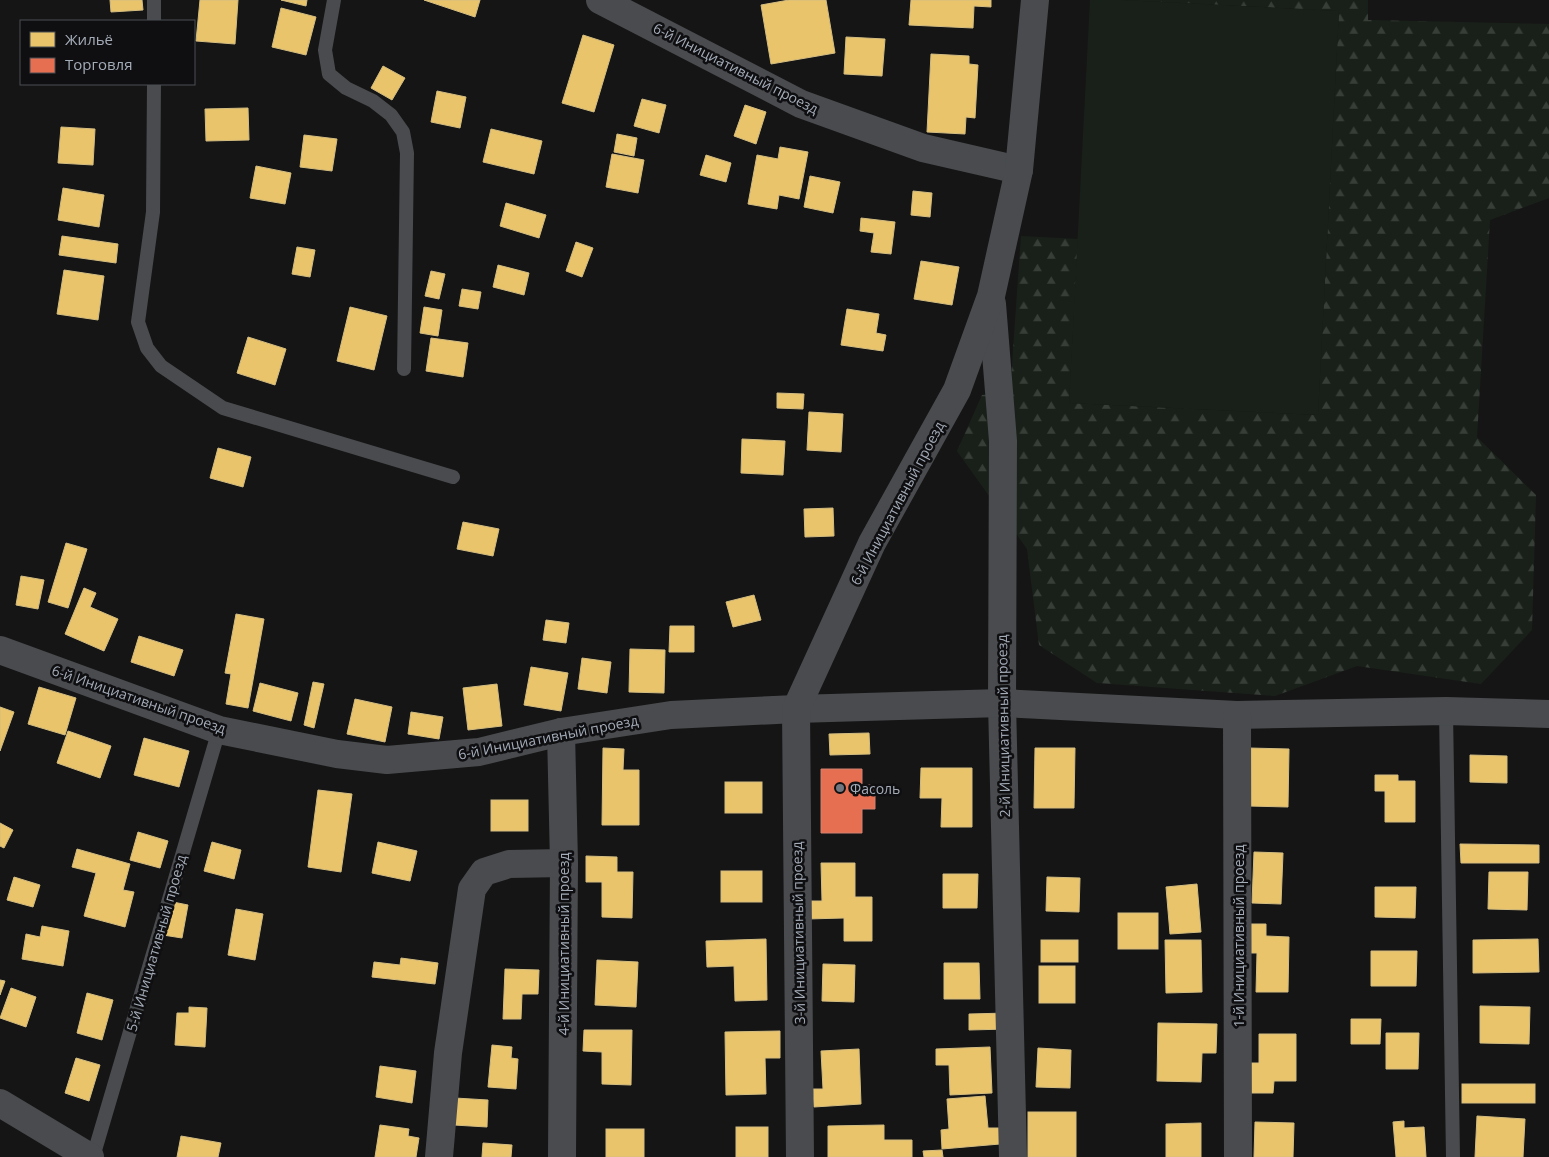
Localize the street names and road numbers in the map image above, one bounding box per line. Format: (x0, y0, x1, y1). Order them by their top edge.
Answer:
street label: 6-й Инициативный проезд (650, 18, 822, 118)
street label: 6-й Инициативный проезд (846, 418, 948, 588)
street label: 2-й Инициативный проезд (992, 634, 1014, 818)
street label: 6-й Инициативный проезд (49, 660, 229, 738)
street label: 6-й Инициативный проезд (456, 710, 640, 764)
street label: 3-й Инициативный проезд (787, 841, 809, 1025)
street label: 1-й Инициативный проезд (1229, 845, 1248, 1027)
street label: 5-й Инициативный проезд (122, 852, 190, 1034)
street label: 4-й Инициативный проезд (554, 853, 573, 1035)

